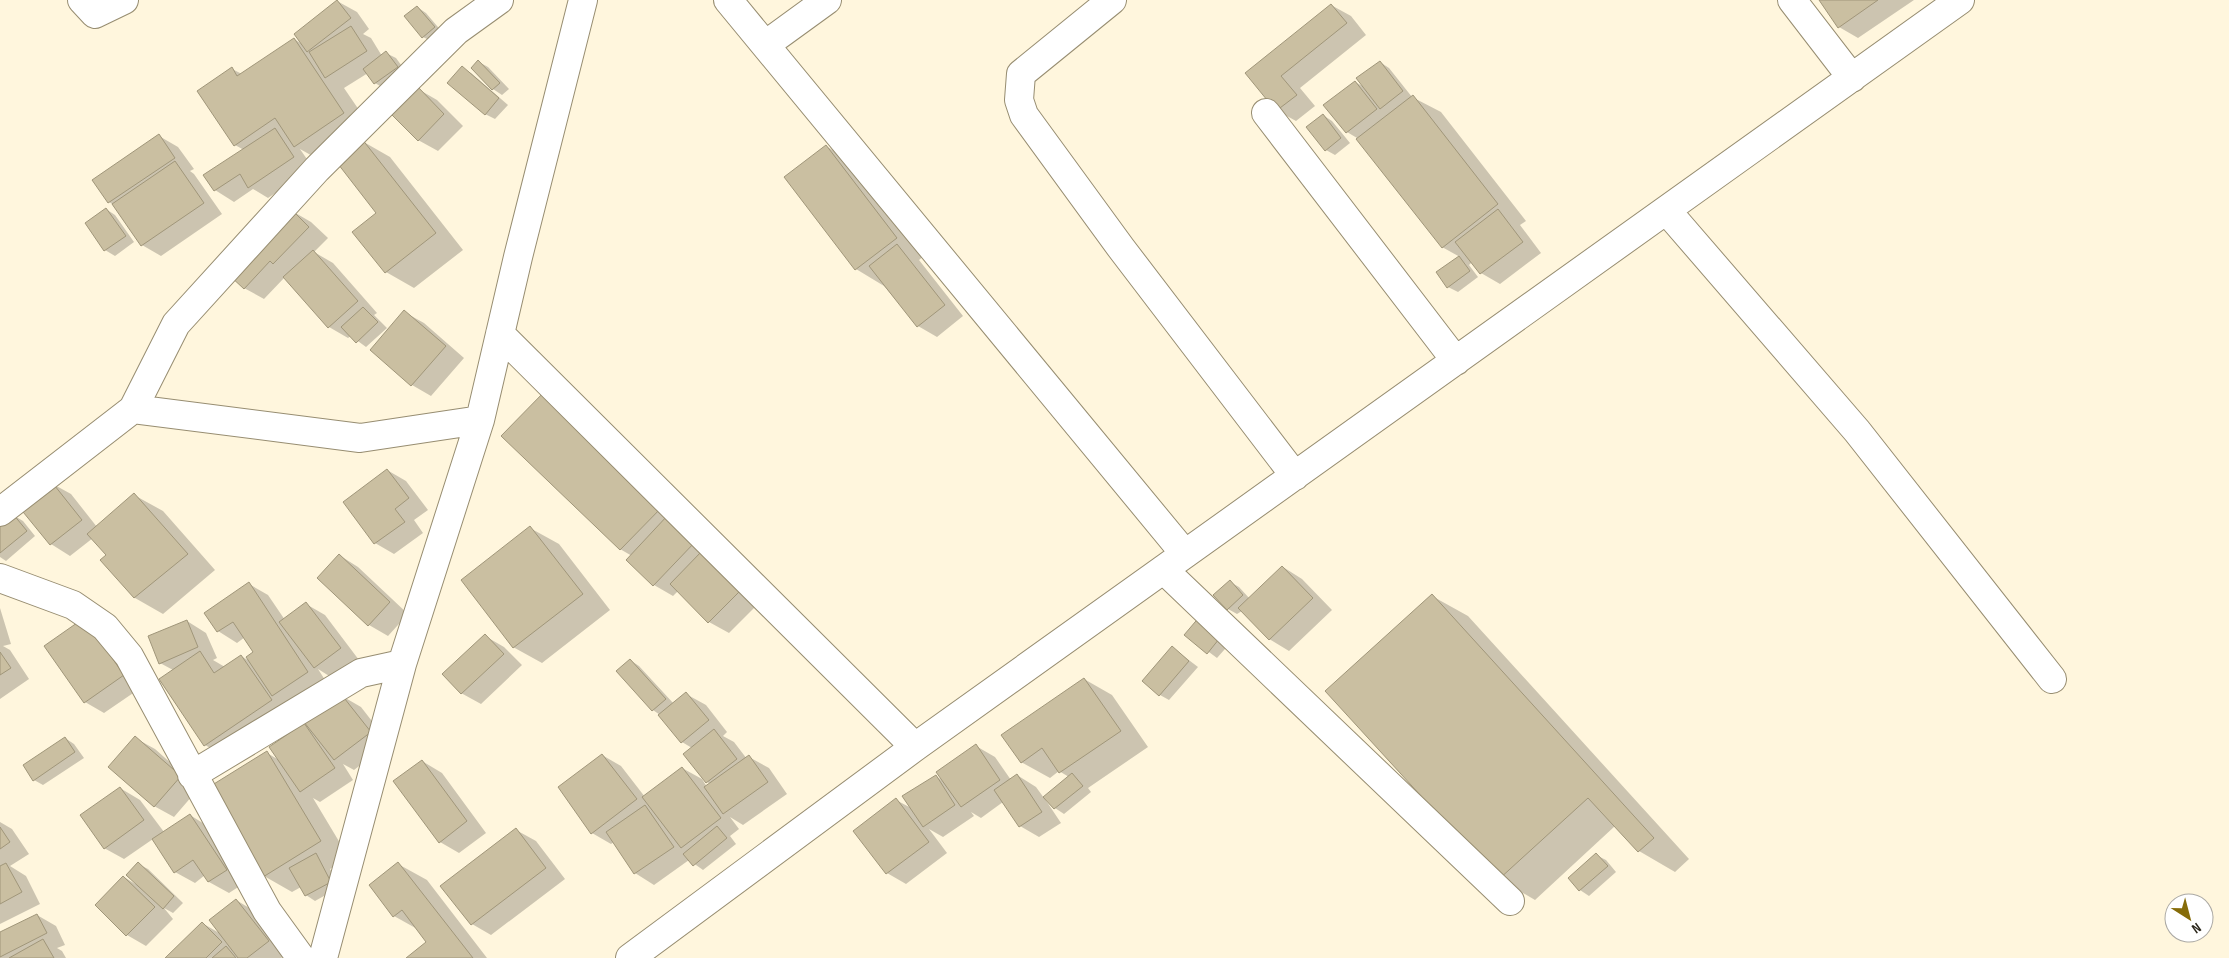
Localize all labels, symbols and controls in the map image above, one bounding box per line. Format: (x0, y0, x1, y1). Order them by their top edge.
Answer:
north arrow (2164, 893, 2214, 943)
text: N (2188, 919, 2204, 937)

